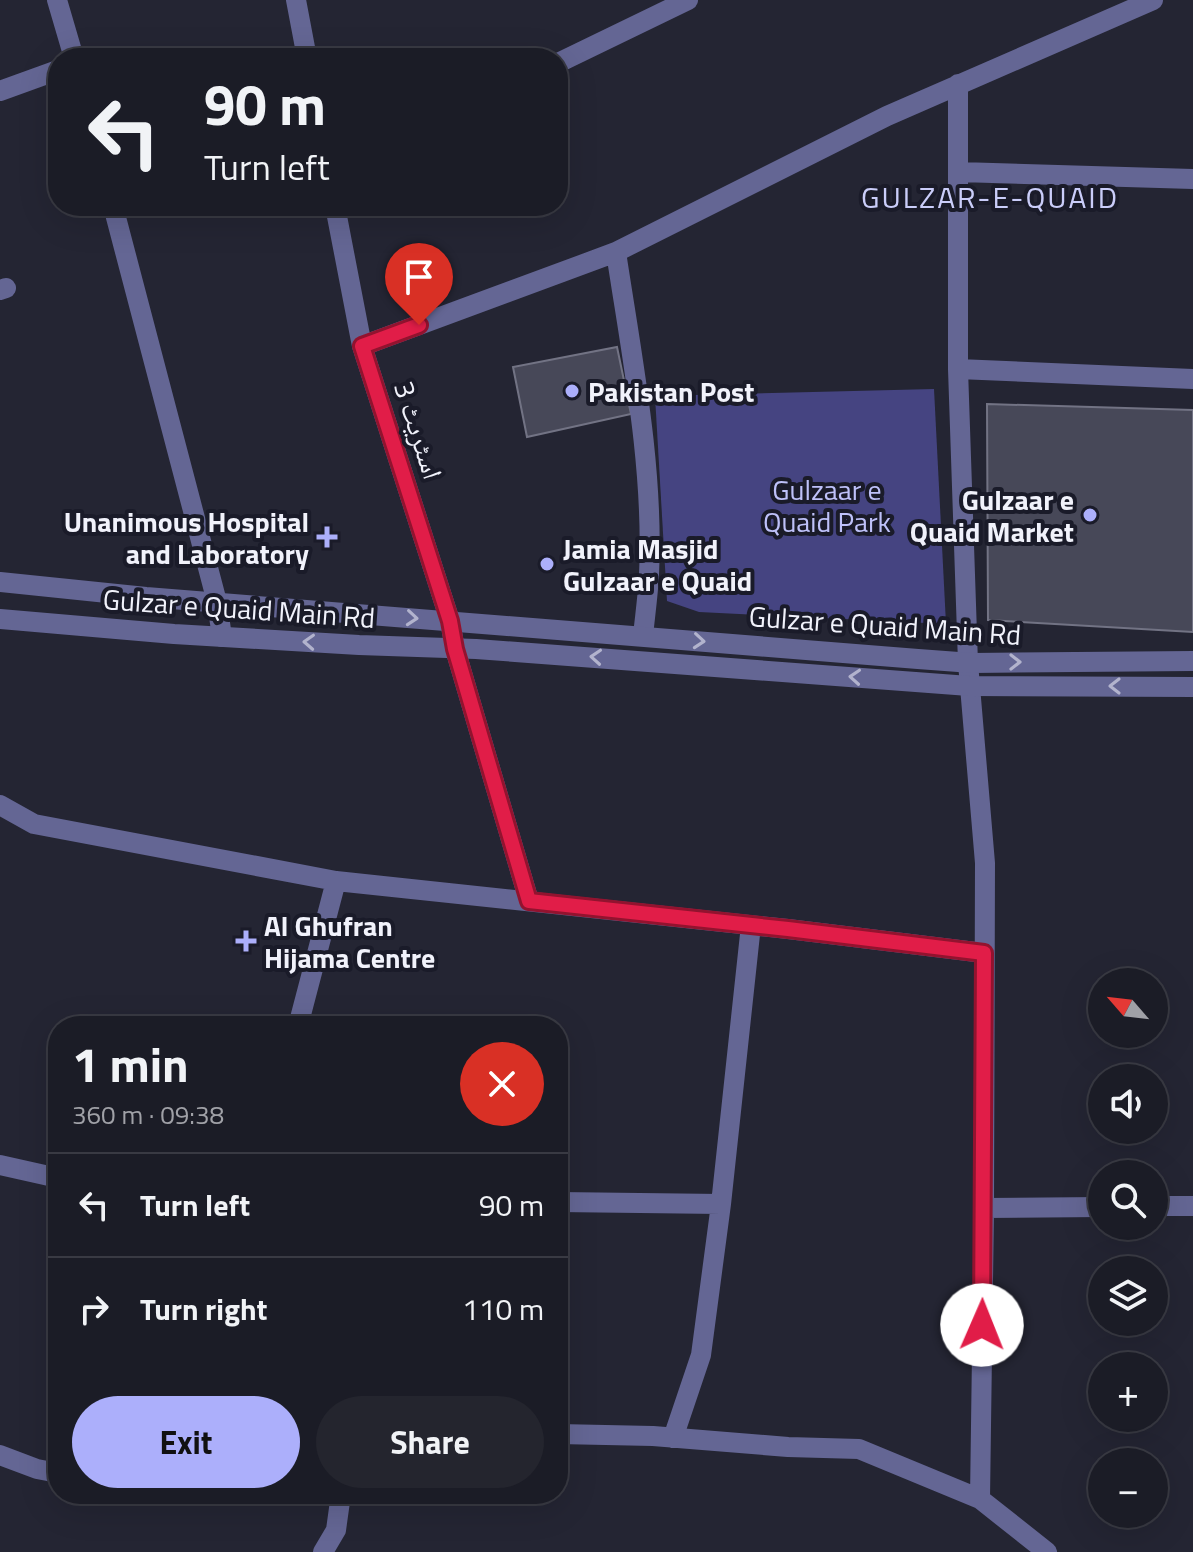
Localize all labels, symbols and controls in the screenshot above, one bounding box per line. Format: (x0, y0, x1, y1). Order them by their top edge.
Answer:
text: 90 m (204, 62, 326, 147)
icon: left (72, 80, 176, 184)
text: Turn left (204, 139, 330, 194)
district label: GULZAR-E-QUAID (861, 174, 1119, 220)
pin (385, 243, 453, 325)
icon: arrive (397, 255, 441, 299)
place label: Pakistan Post (588, 370, 754, 413)
street label: اسٹریٹ 3 (383, 375, 455, 485)
marker: Pakistan Post (563, 382, 581, 400)
park label: Gulzaar e Quaid Park (763, 468, 891, 543)
place label: Gulzaar e Quaid Market (910, 478, 1074, 553)
place label: Unanimous Hospital and Laboratory (64, 500, 309, 575)
marker: Gulzaar e Quaid Market (1081, 506, 1099, 524)
marker: Unanimous Hospital and Laboratory (316, 526, 338, 548)
place label: Jamia Masjid Gulzaar e Quaid (563, 527, 752, 602)
marker: Jamia Masjid Gulzaar e Quaid (538, 555, 556, 573)
street label: Gulzar e Quaid Main Rd (101, 577, 377, 639)
street label: Gulzar e Quaid Main Rd (747, 594, 1023, 656)
one-way arrow (406, 609, 419, 626)
one-way arrow (693, 632, 706, 649)
one-way arrow (302, 634, 315, 651)
one-way arrow (589, 649, 602, 666)
one-way arrow (1009, 653, 1022, 671)
one-way arrow (848, 669, 861, 686)
one-way arrow (1108, 677, 1121, 695)
place label: Al Ghufran Hijama Centre (264, 904, 435, 979)
marker: Al Ghufran Hijama Centre (235, 930, 257, 952)
north arrow (1088, 968, 1168, 1048)
map controls (1088, 968, 1168, 1528)
text: 1 min (72, 1028, 189, 1101)
button: close (460, 1042, 544, 1126)
button: sound (1088, 1064, 1168, 1144)
text: 360 m · 09:38 (72, 1095, 224, 1134)
button: search (1088, 1160, 1168, 1240)
text: Turn left (140, 1182, 250, 1228)
text: 90 m (479, 1182, 544, 1228)
icon: left (72, 1183, 116, 1227)
button: layers (1088, 1256, 1168, 1336)
position arrow (940, 1283, 1024, 1367)
text: Turn right (140, 1286, 268, 1332)
text: 110 m (462, 1286, 544, 1332)
icon: right (72, 1287, 116, 1331)
button: + (1088, 1352, 1168, 1432)
button: Exit (72, 1396, 300, 1488)
button: Share (316, 1396, 544, 1488)
button: − (1088, 1448, 1168, 1528)

